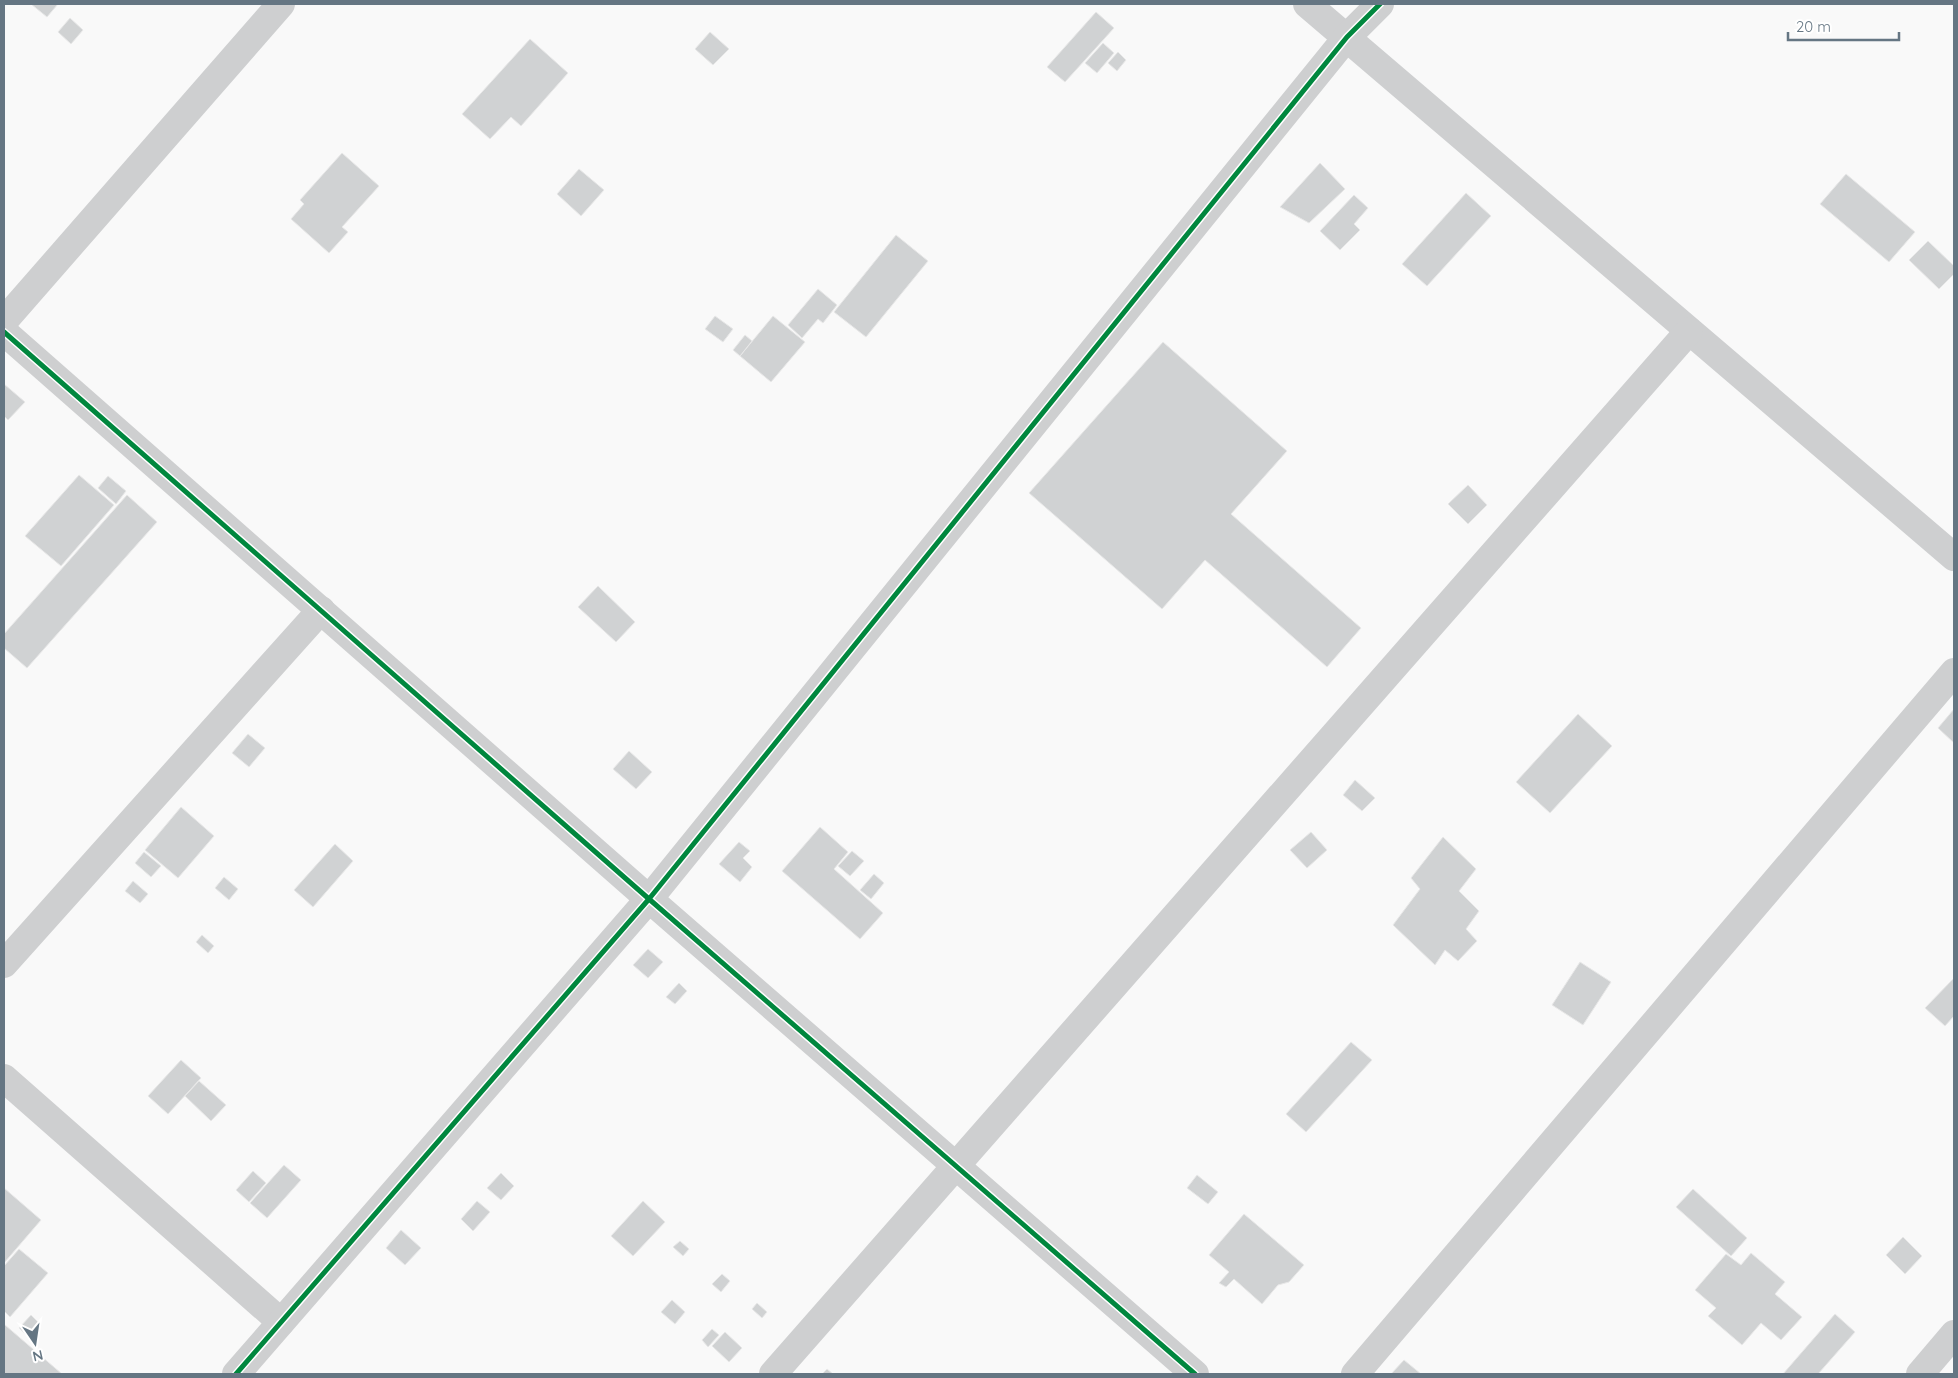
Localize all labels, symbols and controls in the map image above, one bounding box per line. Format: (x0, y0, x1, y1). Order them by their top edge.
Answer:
scale bar (1788, 10, 1899, 42)
text: 20 m (1796, 17, 1831, 36)
north arrow (10, 1318, 60, 1368)
text: N (31, 1346, 45, 1366)

